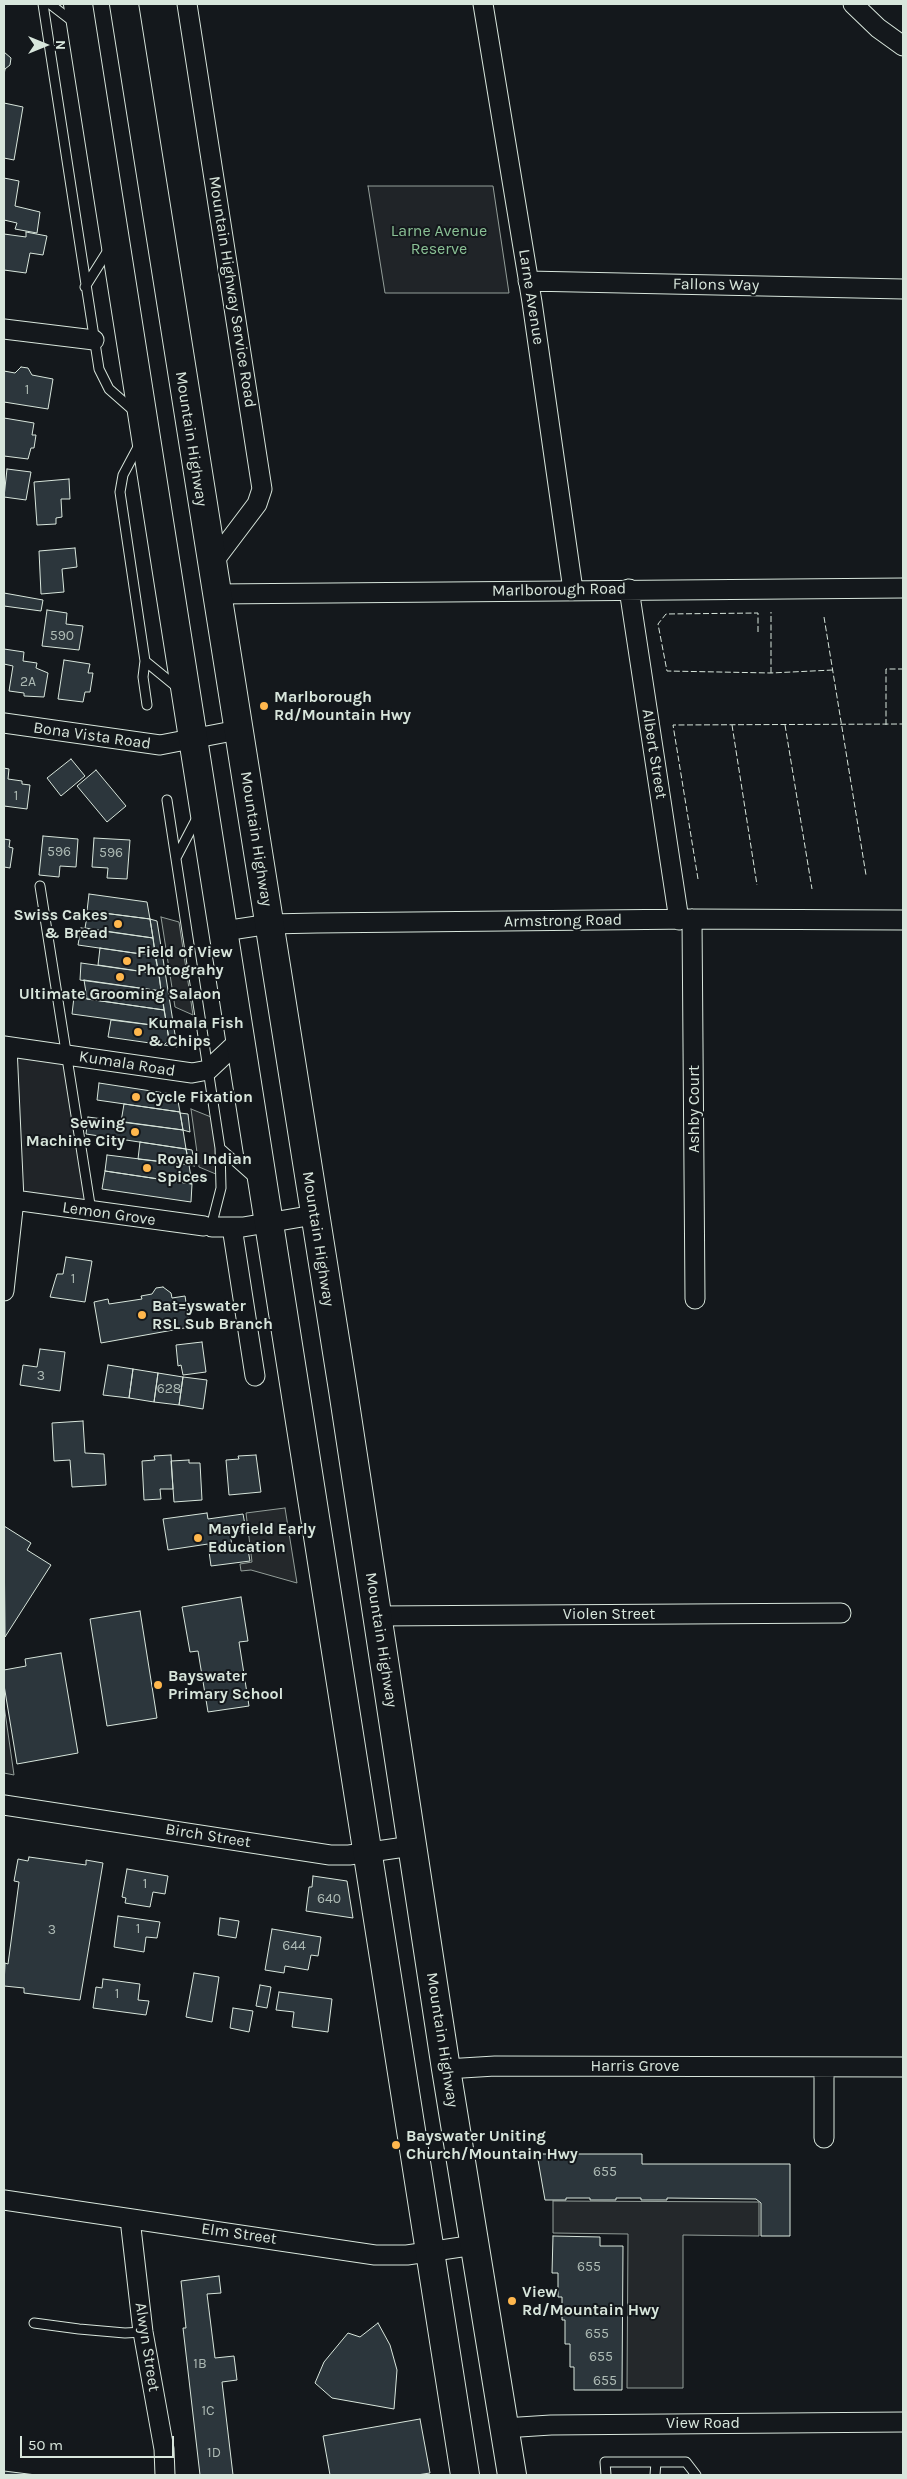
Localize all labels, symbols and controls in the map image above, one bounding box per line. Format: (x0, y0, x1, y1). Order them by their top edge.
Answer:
north arrow (20, 20, 70, 70)
text: N (52, 40, 69, 50)
street label: Mountain Highway Service Road (204, 175, 260, 409)
park label: Larne Avenue Reserve (391, 221, 487, 259)
street label: Larne Avenue (514, 248, 548, 346)
street label: Fallons Way (673, 275, 759, 295)
street label: Mountain Highway (171, 370, 211, 508)
house number: 1 (25, 382, 29, 398)
street label: Marlborough Road (492, 579, 626, 601)
house number: 590 (50, 628, 74, 644)
house number: 2A (20, 674, 36, 690)
place label: Marlborough Rd/Mountain Hwy (274, 687, 411, 725)
marker: Marlborough Rd/Mountain Hwy (258, 700, 270, 712)
street label: Albert Street (637, 708, 671, 800)
street label: Bona Vista Road (32, 718, 152, 754)
street label: Mountain Highway (236, 770, 276, 908)
house number: 1 (14, 788, 18, 804)
house number: 596 (47, 844, 71, 860)
house number: 596 (99, 845, 123, 861)
place label: Swiss Cakes & Bread (14, 905, 108, 943)
street label: Armstrong Road (504, 910, 622, 932)
marker: Swiss Cakes & Bread (112, 918, 124, 930)
place label: Field of View Photograhy (137, 942, 233, 980)
marker: Field of View Photograhy (121, 955, 133, 967)
marker: Ultimate Grooming Salaon (114, 971, 126, 983)
place label: Ultimate Grooming Salaon (19, 984, 221, 1004)
place label: Kumala Fish & Chips (148, 1013, 244, 1051)
marker: Kumala Fish & Chips (132, 1026, 144, 1038)
street label: Kumala Road (78, 1047, 176, 1081)
street label: Ashby Court (684, 1065, 704, 1153)
place label: Cycle Fixation (146, 1087, 253, 1107)
marker: Cycle Fixation (130, 1091, 142, 1103)
place label: Sewing Machine City (26, 1113, 125, 1151)
marker: Sewing Machine City (129, 1126, 141, 1138)
place label: Royal Indian Spices (157, 1149, 252, 1187)
marker: Royal Indian Spices (141, 1162, 153, 1174)
street label: Mountain Highway (298, 1170, 338, 1308)
street label: Lemon Grove (61, 1198, 157, 1230)
house number: 1 (71, 1271, 75, 1287)
place label: Bat=yswater RSL Sub Branch (152, 1296, 273, 1334)
marker: Bat=yswater RSL Sub Branch (136, 1309, 148, 1321)
house number: 3 (37, 1368, 45, 1384)
house number: 628 (157, 1381, 181, 1397)
place label: Mayfield Early Education (208, 1519, 316, 1557)
marker: Mayfield Early Education (192, 1532, 204, 1544)
street label: Mountain Highway (361, 1571, 401, 1709)
street label: Violen Street (563, 1604, 655, 1624)
place label: Bayswater Primary School (168, 1666, 283, 1704)
marker: Bayswater Primary School (152, 1679, 164, 1691)
street label: Birch Street (164, 1820, 252, 1852)
house number: 1 (143, 1876, 147, 1892)
house number: 640 (317, 1891, 341, 1907)
house number: 1 (136, 1921, 140, 1937)
house number: 3 (48, 1922, 56, 1938)
house number: 644 (282, 1938, 306, 1954)
street label: Mountain Highway (422, 1971, 462, 2109)
house number: 1 (115, 1986, 119, 2002)
street label: Harris Grove (590, 2056, 680, 2076)
place label: Bayswater Uniting Church/Mountain Hwy (406, 2126, 578, 2164)
marker: Bayswater Uniting Church/Mountain Hwy (390, 2139, 402, 2151)
house number: 655 (593, 2164, 617, 2180)
street label: Elm Street (200, 2219, 278, 2249)
house number: 655 (577, 2259, 601, 2275)
place label: View Rd/Mountain Hwy (522, 2282, 659, 2320)
marker: View Rd/Mountain Hwy (506, 2295, 518, 2307)
street label: Alwyn Street (130, 2301, 164, 2393)
house number: 655 (585, 2326, 609, 2342)
house number: 655 (589, 2349, 613, 2365)
house number: 1B (193, 2356, 207, 2372)
house number: 655 (593, 2373, 617, 2389)
house number: 1C (201, 2403, 215, 2419)
street label: View Road (666, 2413, 740, 2433)
scale bar (22, 2426, 176, 2458)
text: 50 m (28, 2436, 63, 2454)
house number: 1D (207, 2445, 221, 2461)

